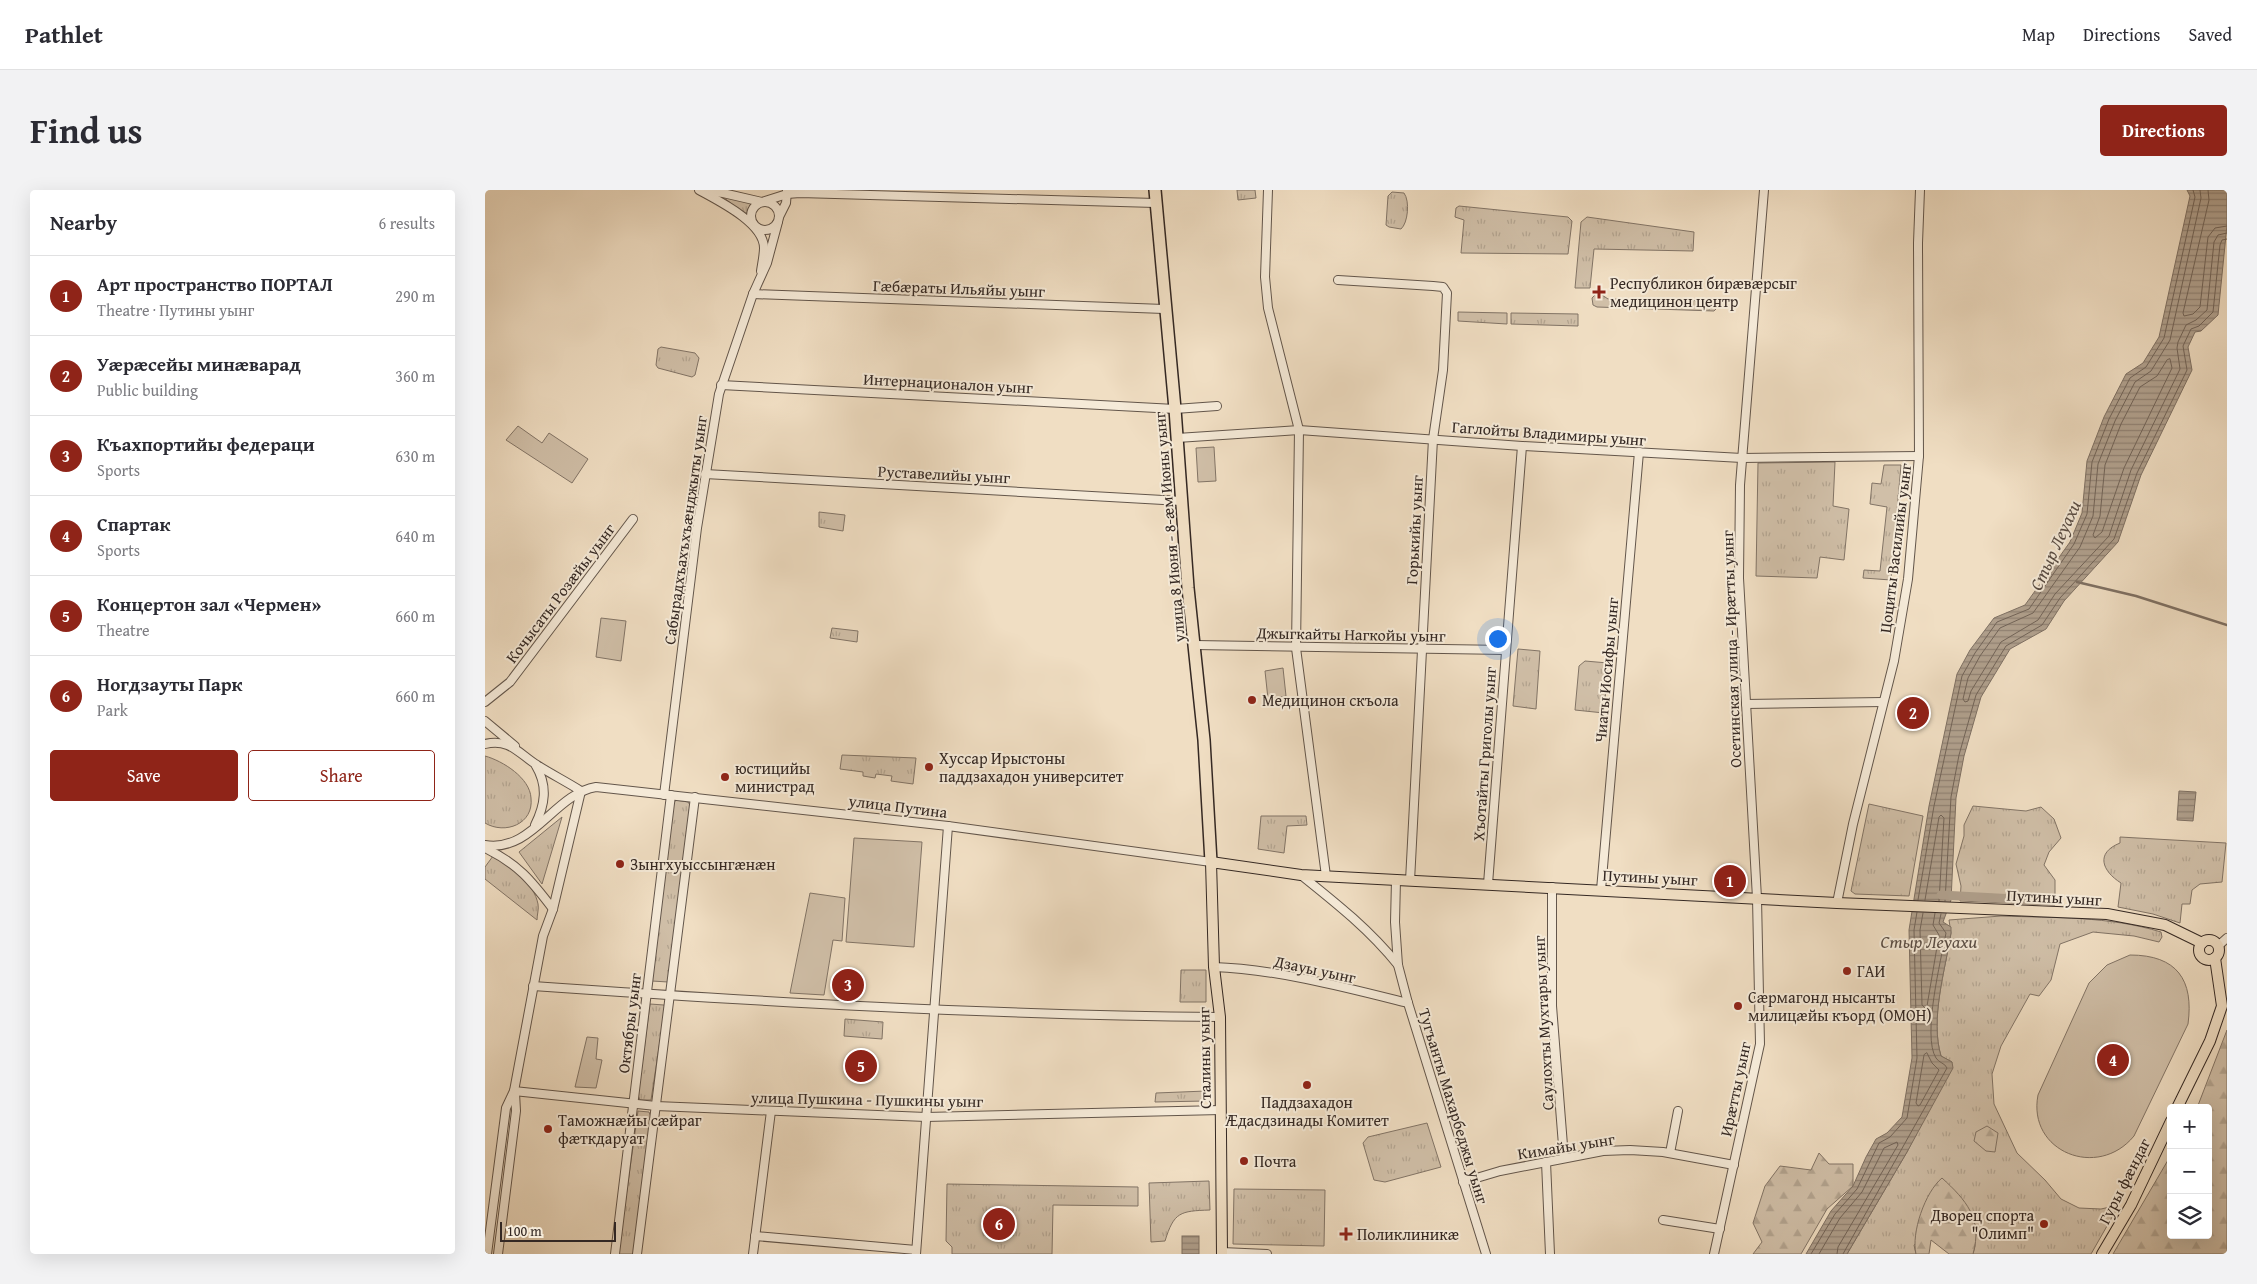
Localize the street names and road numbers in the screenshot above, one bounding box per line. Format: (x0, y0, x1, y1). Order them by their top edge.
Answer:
street label: Гæбæраты Ильяйы уынг (873, 273, 1046, 303)
street label: Интернационалон уынг (863, 367, 1034, 399)
street label: улица 8 Июня - 8-ӕм Июны уынг (1147, 410, 1191, 644)
street label: Сабырадхъахъхъæнджыты уынг (657, 414, 713, 646)
street label: Гаглойты Владимиры уынг (1451, 414, 1647, 452)
street label: Руставелийы уынг (877, 459, 1011, 489)
street label: Цоциты Василийы уынг (1873, 462, 1917, 634)
street label: Горькийы уынг (1399, 474, 1429, 585)
street label: Кочысаты Розæйы уынг (499, 518, 621, 668)
street label: Осетинская улица - Ирæтты уынг (1715, 530, 1747, 768)
street label: Чиаты Иосифы уынг (1588, 596, 1624, 744)
street label: Джыгкайты Нагкойы уынг (1255, 620, 1446, 648)
street label: Хъотайты Григолы уынг (1466, 666, 1502, 842)
street label: улица Путина (846, 788, 949, 824)
street label: Путины уынг (1602, 863, 1698, 891)
street label: Путины уынг (2006, 883, 2102, 911)
street label: Саулохты Мухтары уынг (1526, 935, 1560, 1111)
street label: Дзауы уынг (1271, 948, 1358, 989)
street label: Октябры уынг (611, 971, 647, 1075)
street label: Тугъанты Махарбеджы уынг (1413, 1005, 1495, 1207)
street label: Сталины уынг (1191, 1007, 1217, 1109)
street label: Ирæтты уынг (1713, 1039, 1757, 1139)
street label: улица Пушкина - Пушкины уынг (750, 1085, 984, 1113)
street label: Кимайы уынг (1516, 1126, 1617, 1166)
street label: Гуры фӕндаг (2092, 1134, 2156, 1228)

